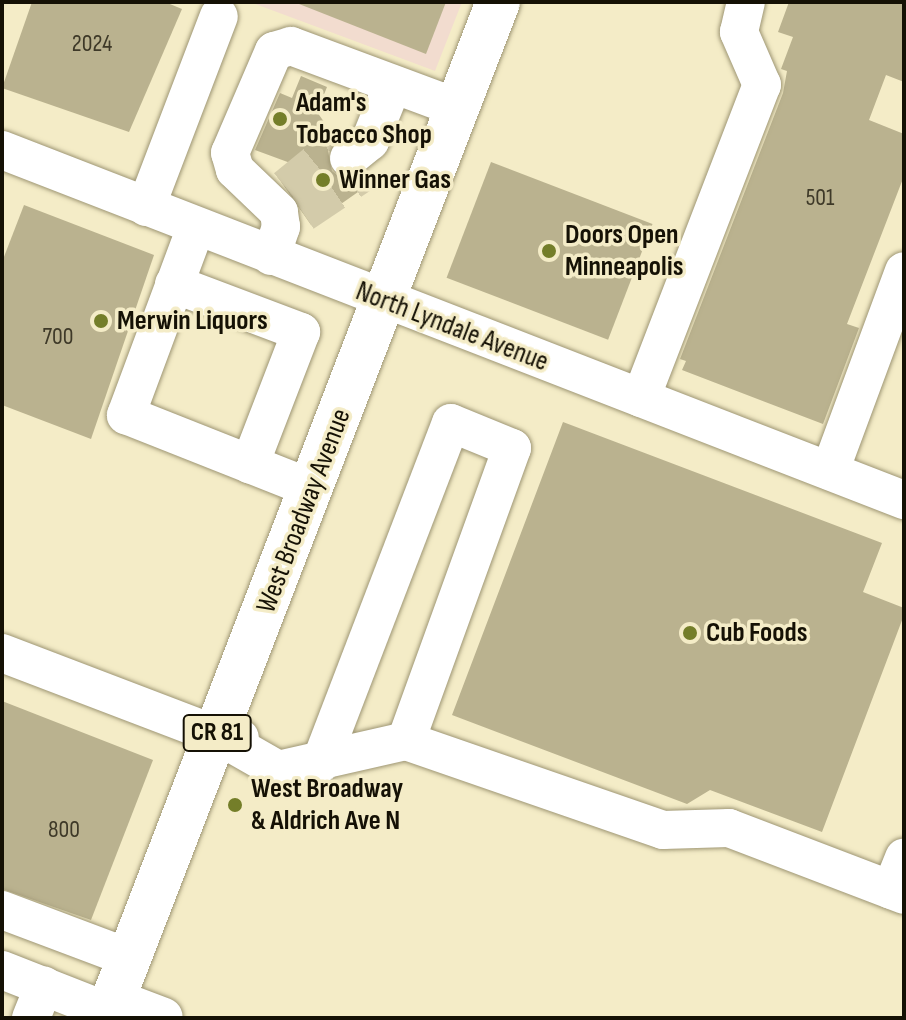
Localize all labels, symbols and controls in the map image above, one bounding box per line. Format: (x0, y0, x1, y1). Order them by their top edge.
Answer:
house number: 2024 (72, 30, 112, 58)
place label: Adam's Tobacco Shop (296, 86, 432, 152)
marker: Adam's Tobacco Shop (271, 110, 289, 128)
place label: Winner Gas (339, 163, 451, 197)
marker: Winner Gas (314, 171, 332, 189)
house number: 501 (806, 184, 834, 212)
place label: Doors Open Minneapolis (565, 218, 684, 284)
marker: Doors Open Minneapolis (540, 242, 558, 260)
street label: North Lyndale Avenue (351, 275, 553, 379)
place label: Merwin Liquors (117, 304, 268, 338)
marker: Merwin Liquors (92, 312, 110, 330)
house number: 700 (43, 323, 73, 351)
street label: West Broadway Avenue (250, 404, 358, 618)
place label: Cub Foods (706, 616, 807, 650)
marker: Cub Foods (681, 624, 699, 642)
road number: CR 81 (181, 711, 253, 755)
place label: West Broadway & Aldrich Ave N (251, 772, 403, 838)
marker: West Broadway & Aldrich Ave N (226, 796, 244, 814)
house number: 800 (48, 816, 80, 844)

